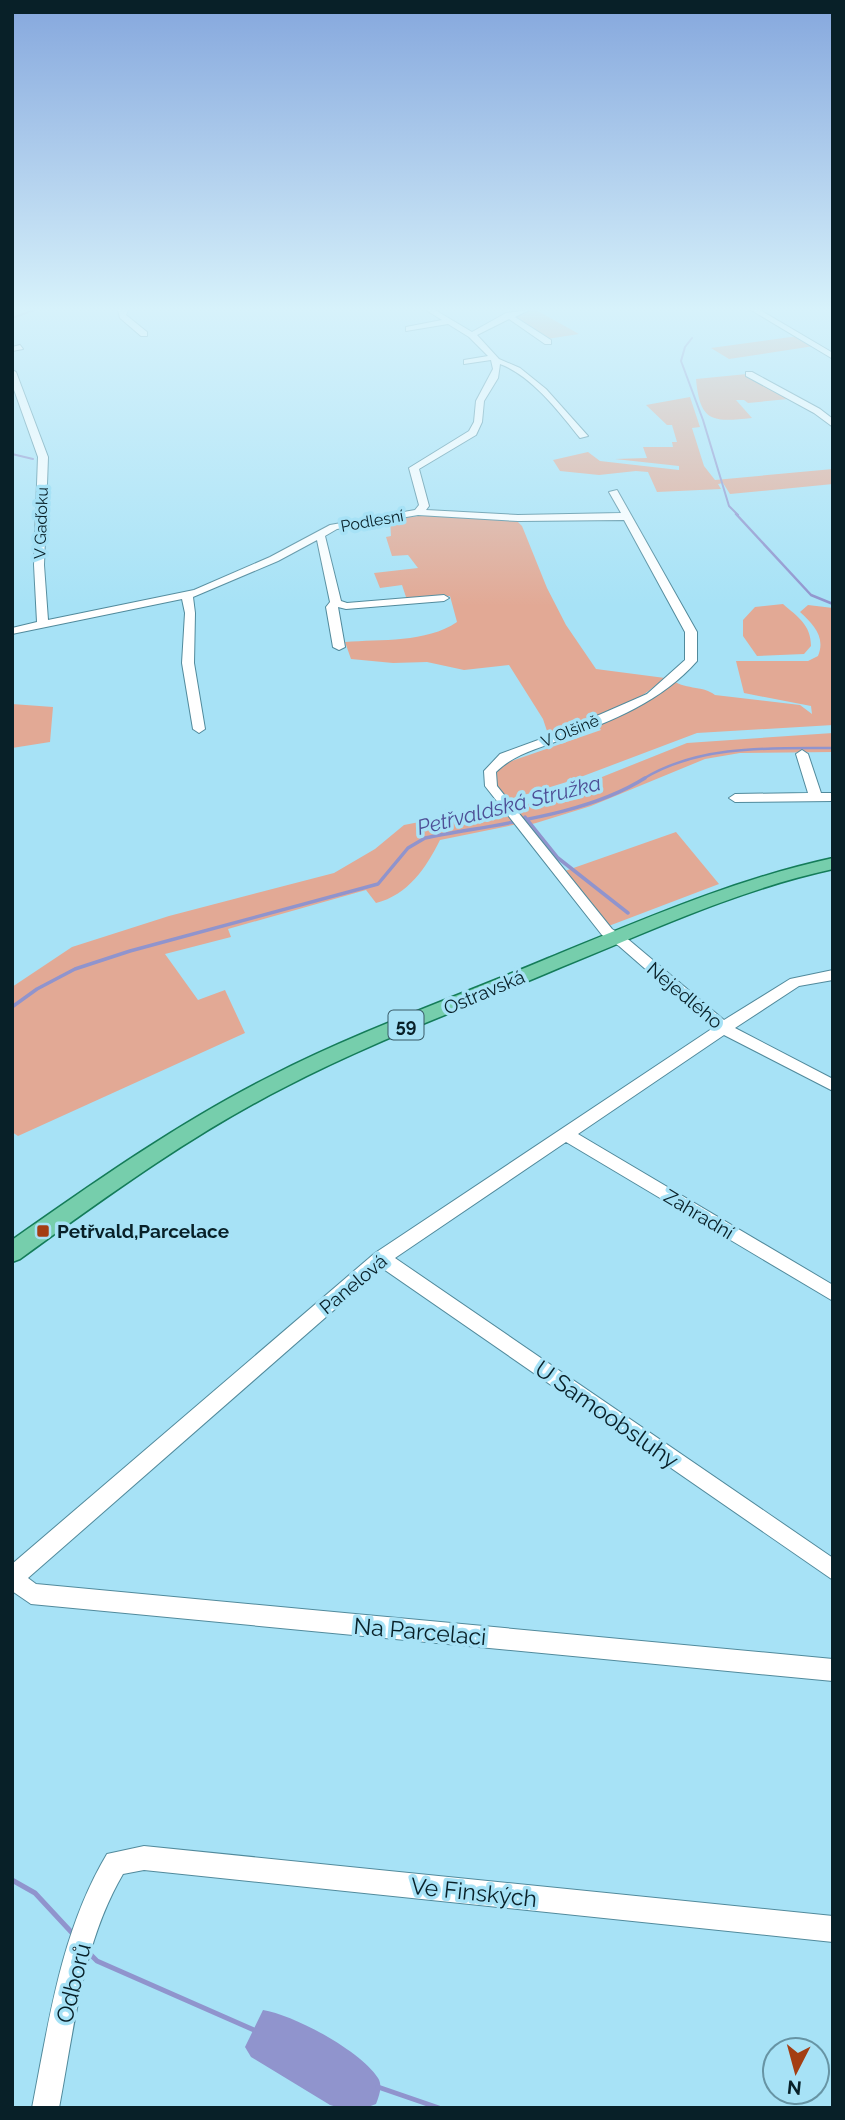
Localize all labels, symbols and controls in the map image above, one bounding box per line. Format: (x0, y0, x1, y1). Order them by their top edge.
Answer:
street label: V Gaďoku (30, 487, 52, 559)
street label: Podlesní (339, 506, 405, 536)
street label: V Olšině (538, 711, 602, 751)
water label: Petřvaldská Stružka (414, 770, 604, 840)
street label: Nejedlého (643, 957, 727, 1033)
street label: Ostravská (440, 965, 528, 1019)
road number: 59 (388, 1010, 424, 1040)
street label: Zahradní (660, 1185, 739, 1244)
place label: Petřvald,Parcelace (57, 1220, 229, 1242)
marker: Petřvald,Parcelace (35, 1223, 51, 1239)
street label: Panelová (315, 1250, 391, 1318)
street label: U Samoobsluhy (530, 1354, 684, 1474)
street label: Na Parcelaci (353, 1612, 487, 1650)
street label: Ve Finských (410, 1872, 538, 1912)
street label: Odborů (50, 1940, 96, 2026)
north arrow (761, 2036, 831, 2106)
text: N (786, 2076, 803, 2100)

